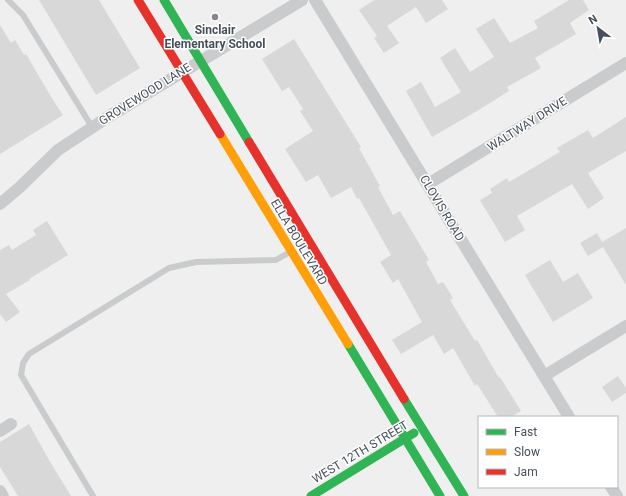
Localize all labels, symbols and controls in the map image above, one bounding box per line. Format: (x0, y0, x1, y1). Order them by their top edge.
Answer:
north arrow (578, 8, 618, 48)
marker: Sinclair Elementary School (210, 12, 220, 22)
text: N (586, 12, 600, 27)
place label: Sinclair Elementary School (164, 23, 266, 51)
street label: GROVEWOOD LANE (96, 60, 194, 128)
street label: WALTWAY DRIVE (485, 94, 570, 154)
street label: CLOVIS ROAD (417, 173, 467, 244)
street label: ELLA BOULEVARD (268, 196, 330, 288)
legend (478, 416, 618, 488)
street label: WEST 12TH STREET (310, 418, 410, 486)
text: Fast (514, 425, 537, 439)
text: Slow (514, 445, 540, 459)
text: Jam (514, 465, 538, 479)

